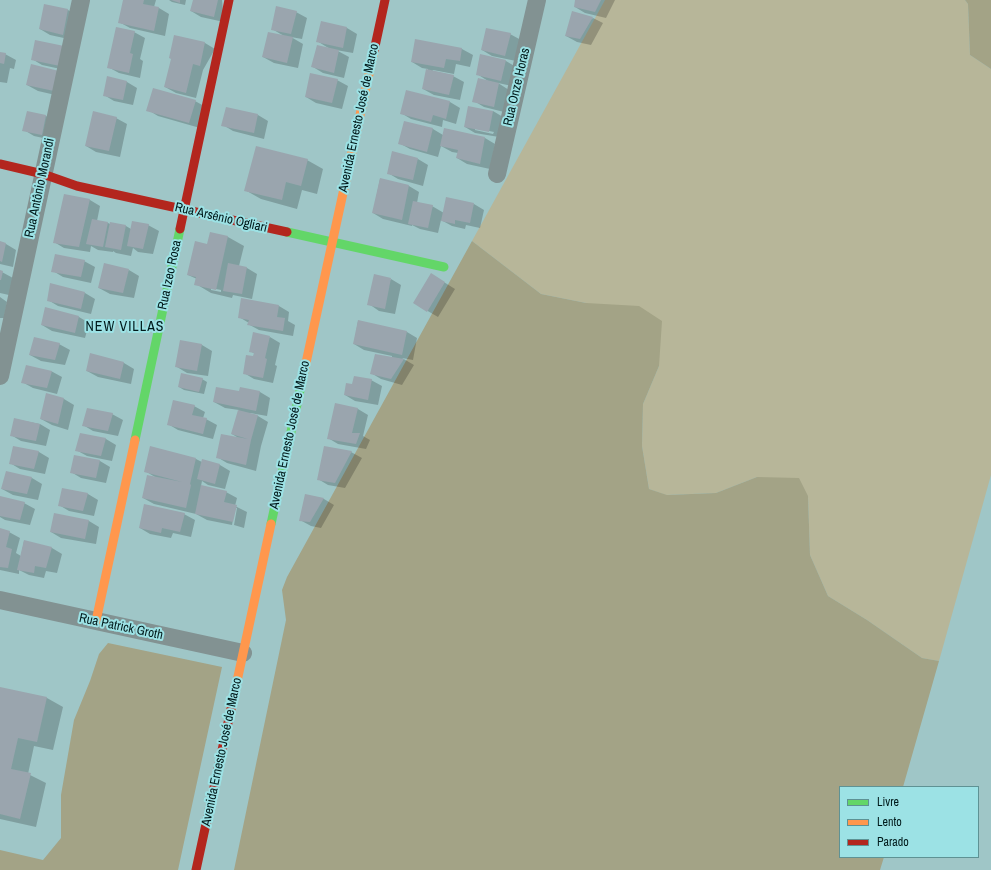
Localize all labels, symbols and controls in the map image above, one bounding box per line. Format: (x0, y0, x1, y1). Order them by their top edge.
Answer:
street label: Avenida Ernesto José de Marco (336, 42, 382, 194)
street label: Rua Onze Horas (500, 47, 534, 127)
street label: Rua Antônio Morandi (22, 137, 58, 239)
street label: Rua Arsênio Ogliari (173, 200, 269, 236)
street label: Rua Izeo Rosa (155, 239, 185, 311)
district label: NEW VILLAS (86, 319, 164, 335)
street label: Avenida Ernesto José de Marco (267, 359, 313, 511)
street label: Rua Patrick Groth (78, 611, 164, 643)
street label: Avenida Ernesto José de Marco (199, 676, 245, 828)
legend (839, 786, 979, 858)
text: Livre (877, 794, 899, 810)
text: Lento (877, 814, 902, 830)
text: Parado (877, 834, 909, 850)

